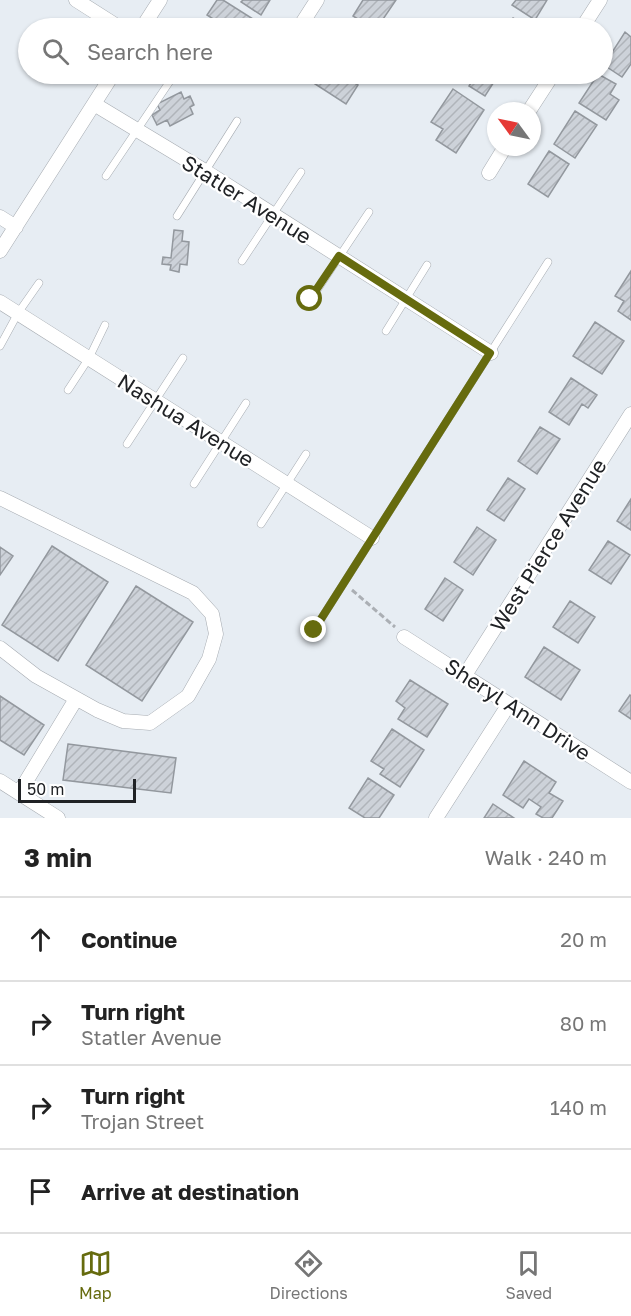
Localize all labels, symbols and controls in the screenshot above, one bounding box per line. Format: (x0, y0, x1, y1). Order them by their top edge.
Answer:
search box (18, 18, 613, 84)
icon: search (39, 35, 72, 68)
text: Search here (87, 38, 213, 65)
north arrow (487, 102, 541, 156)
street label: Statler Avenue (177, 149, 317, 249)
route start (296, 285, 322, 311)
street label: Nashua Avenue (113, 368, 259, 472)
street label: West Pierce Avenue (484, 454, 612, 636)
route end (300, 616, 326, 642)
street label: Sheryl Ann Drive (440, 652, 596, 766)
scale bar (18, 776, 136, 804)
text: 50 m (27, 779, 64, 799)
text: 3 min (24, 842, 92, 873)
text: Walk · 240 m (485, 845, 607, 869)
icon: ahead (24, 923, 57, 956)
text: Continue (81, 926, 177, 953)
text: 20 m (560, 927, 607, 951)
text: Turn right (81, 998, 185, 1025)
icon: right (24, 1007, 57, 1040)
text: 80 m (560, 1011, 607, 1035)
text: Statler Avenue (81, 1025, 222, 1049)
text: Turn right (81, 1082, 185, 1109)
icon: right (24, 1091, 57, 1124)
text: 140 m (550, 1095, 607, 1119)
text: Trojan Street (81, 1109, 204, 1133)
icon: arrive (24, 1175, 57, 1208)
text: Arrive at destination (81, 1178, 299, 1205)
tab: Map (79, 1247, 112, 1303)
tab: Directions (270, 1247, 348, 1303)
tab: Saved (505, 1247, 552, 1303)

